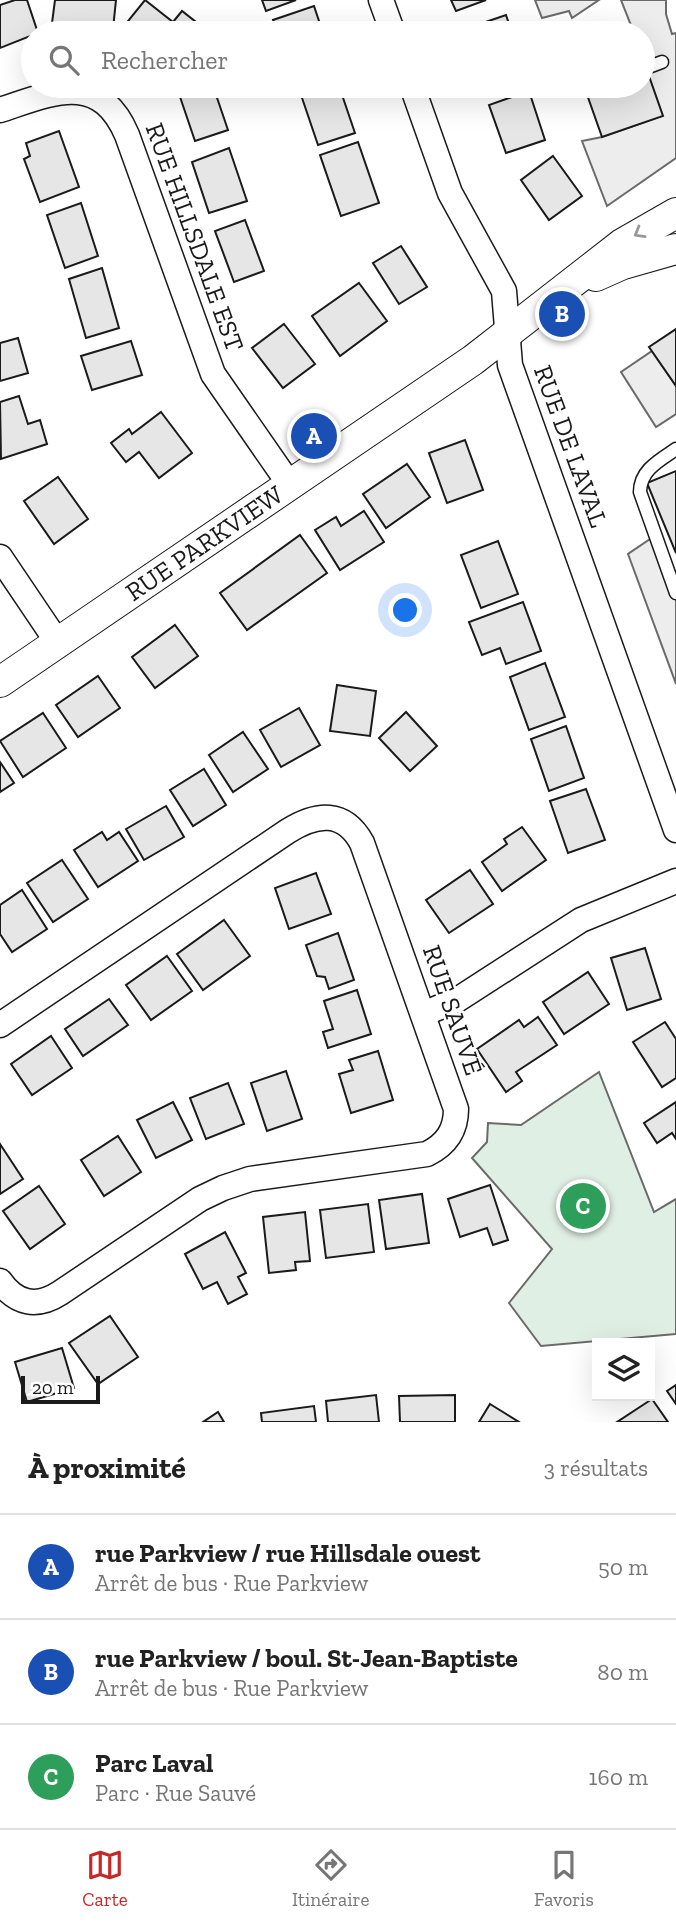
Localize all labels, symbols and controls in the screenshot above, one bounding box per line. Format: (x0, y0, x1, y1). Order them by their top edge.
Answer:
search box (21, 21, 655, 98)
icon: search (45, 41, 83, 79)
text: Rechercher (101, 44, 228, 76)
street label: RUE HILLSDALE EST (139, 118, 251, 356)
one-way arrow (634, 225, 646, 238)
pin: B (539, 288, 585, 340)
street label: RUE DE LAVAL (527, 361, 615, 531)
pin: A (291, 410, 337, 462)
street label: RUE PARKVIEW (119, 478, 290, 608)
your location (388, 593, 422, 627)
street label: RUE SAUVÉ (416, 941, 490, 1079)
pin: C (560, 1180, 606, 1232)
map controls (592, 1338, 655, 1401)
button: layers (592, 1338, 655, 1401)
scale bar (21, 1373, 100, 1405)
text: 20 m (32, 1376, 73, 1399)
text: À proximité (28, 1450, 186, 1486)
text: 3 résultats (544, 1454, 648, 1482)
text: rue Parkview / rue Hillsdale ouest (95, 1537, 480, 1569)
text: A (43, 1553, 59, 1581)
text: 50 m (598, 1553, 648, 1581)
text: Arrêt de bus · Rue Parkview (95, 1569, 368, 1597)
text: rue Parkview / boul. St-Jean-Baptiste (95, 1642, 518, 1674)
text: B (44, 1658, 58, 1686)
text: 80 m (597, 1658, 648, 1686)
text: Arrêt de bus · Rue Parkview (95, 1674, 368, 1702)
text: Parc Laval (95, 1747, 213, 1779)
text: C (44, 1763, 58, 1791)
text: 160 m (589, 1763, 648, 1791)
text: Parc · Rue Sauvé (95, 1779, 256, 1807)
tab: Carte (82, 1846, 128, 1911)
tab: Itinéraire (292, 1846, 369, 1911)
tab: Favoris (534, 1846, 594, 1911)

